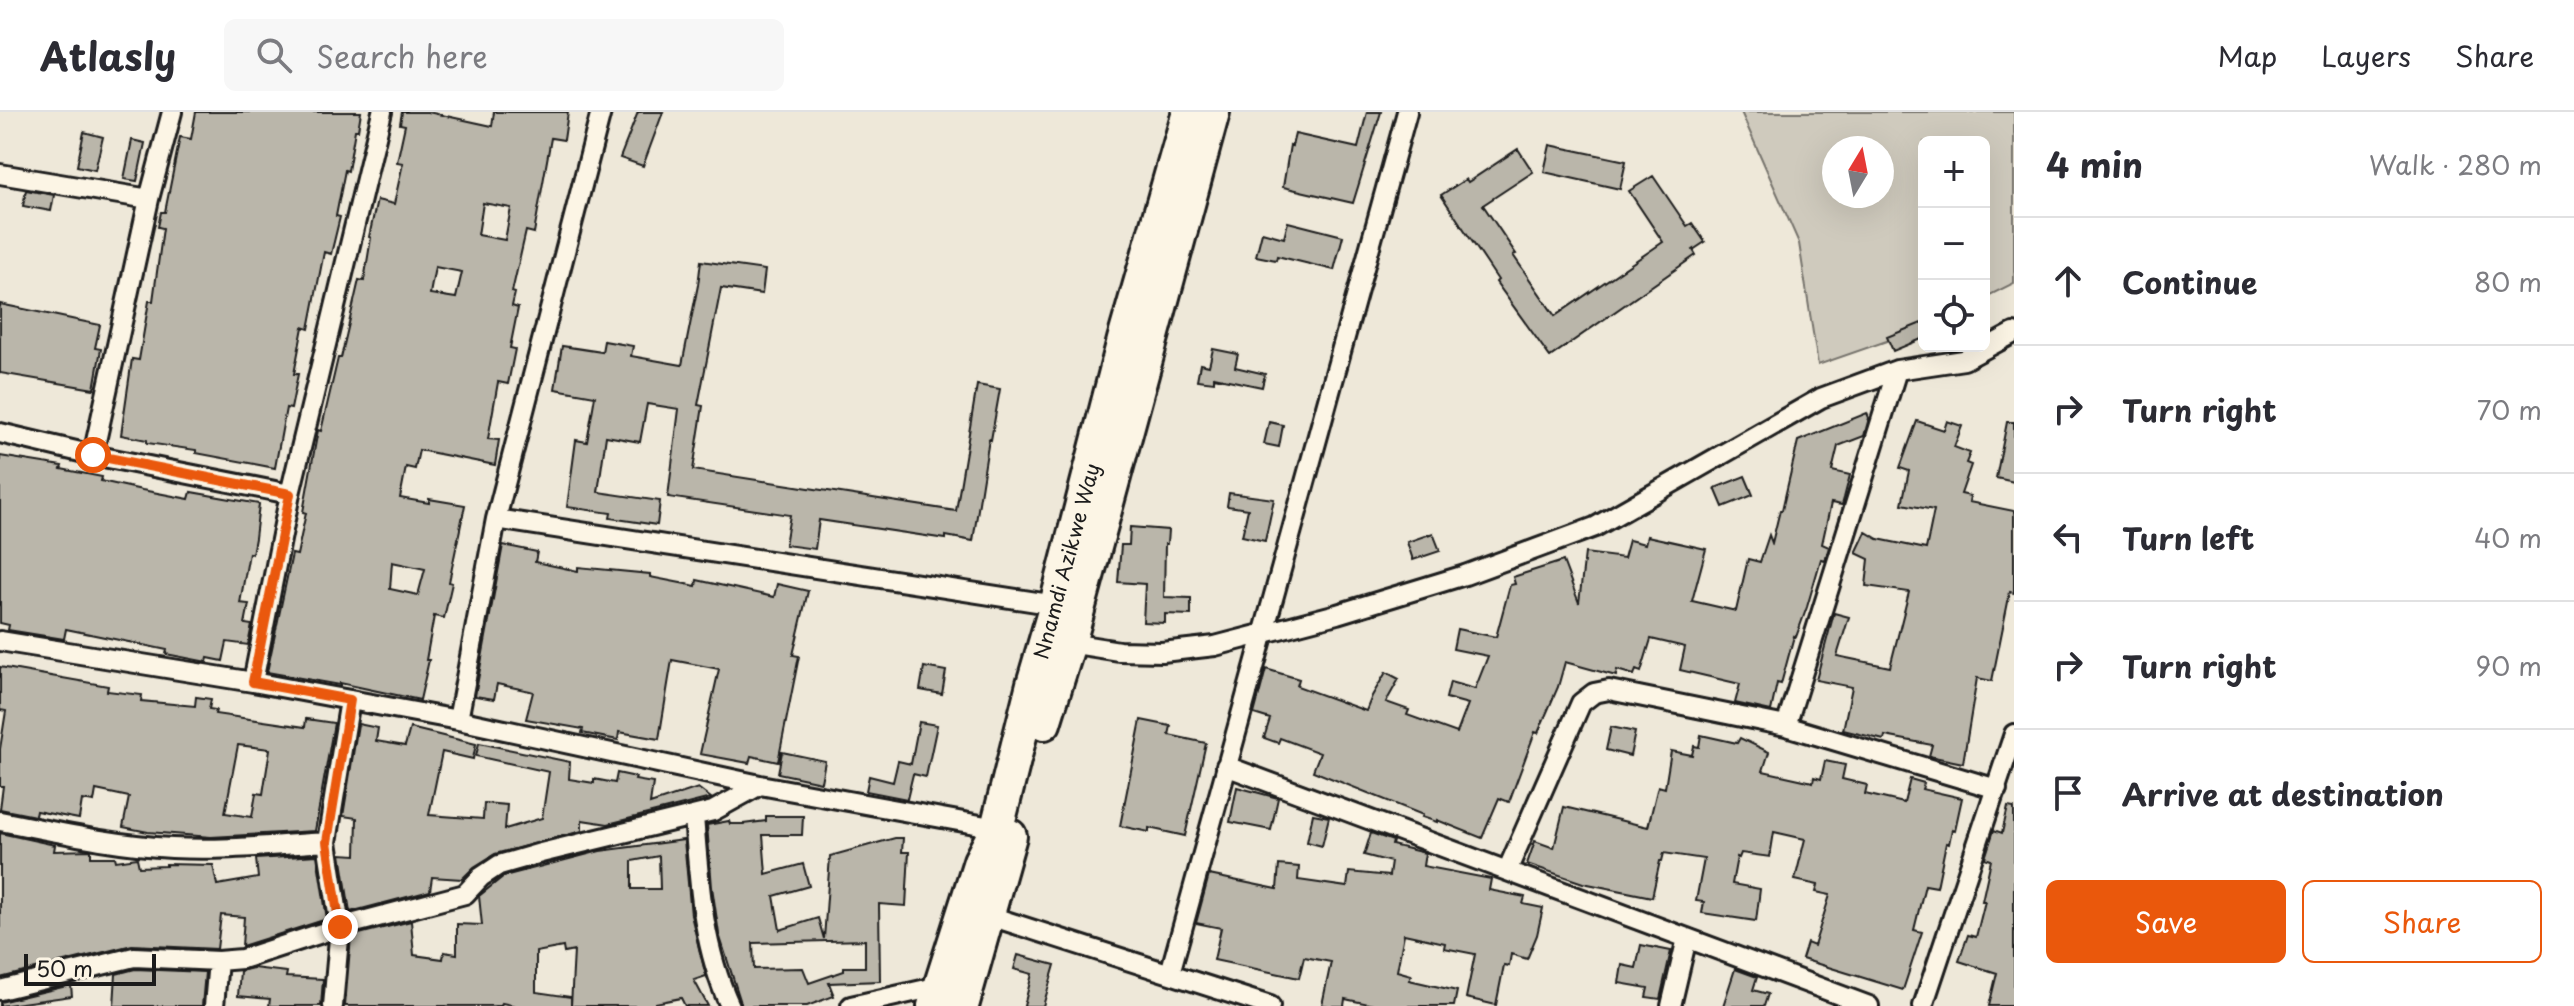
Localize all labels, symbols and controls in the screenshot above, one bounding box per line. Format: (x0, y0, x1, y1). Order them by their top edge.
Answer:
search box (224, 19, 784, 91)
text: Atlasly (40, 27, 176, 84)
icon: search (252, 33, 296, 77)
text: Search here (316, 33, 488, 78)
text: Map (2217, 34, 2277, 77)
text: Layers (2321, 34, 2411, 77)
text: Share (2455, 34, 2534, 77)
north arrow (1822, 136, 1894, 208)
map controls (1918, 136, 1990, 352)
button: + (1918, 136, 1990, 208)
text: 4 min (2046, 138, 2143, 190)
text: Walk · 280 m (2369, 145, 2542, 184)
button: − (1918, 208, 1990, 280)
icon: ahead (2046, 259, 2090, 303)
text: Continue (2122, 259, 2257, 304)
text: 80 m (2474, 262, 2542, 301)
button: locate (1918, 280, 1990, 352)
icon: right (2046, 387, 2090, 431)
text: Turn right (2122, 387, 2277, 432)
text: 70 m (2477, 390, 2542, 429)
route start (75, 437, 111, 473)
street label: Nnamdi Azikwe Way (1025, 460, 1107, 662)
icon: left (2046, 515, 2090, 559)
text: Turn left (2122, 515, 2254, 560)
text: 40 m (2474, 518, 2542, 557)
icon: right (2046, 643, 2090, 687)
text: Turn right (2122, 643, 2277, 688)
text: 90 m (2475, 646, 2542, 685)
icon: arrive (2046, 771, 2090, 815)
text: Arrive at destination (2122, 771, 2444, 816)
button: Save (2046, 880, 2286, 963)
button: Share (2302, 880, 2542, 963)
route end (322, 909, 358, 945)
scale bar (24, 950, 156, 986)
text: 50 m (36, 951, 93, 984)

